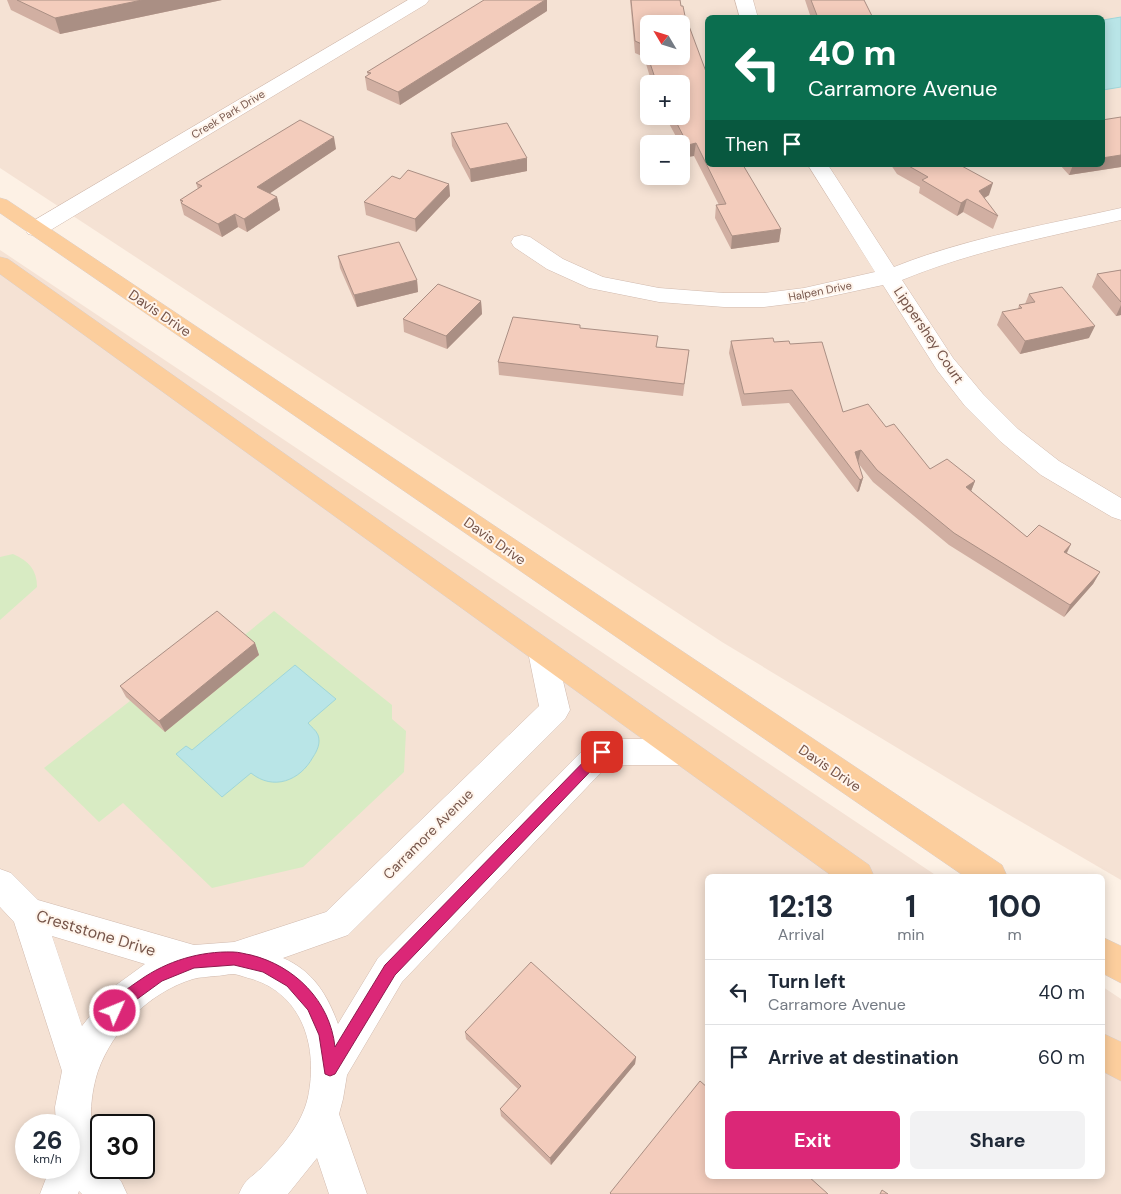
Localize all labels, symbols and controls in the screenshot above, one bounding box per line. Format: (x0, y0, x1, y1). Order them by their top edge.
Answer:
north arrow (640, 15, 690, 65)
map controls (640, 15, 690, 185)
text: 40 m (808, 30, 897, 76)
icon: left (725, 35, 790, 100)
text: Carramore Avenue (808, 74, 997, 103)
button: + (640, 75, 690, 125)
street label: Creek Park Drive (189, 87, 267, 141)
icon: arrive (778, 130, 806, 158)
text: Then (725, 132, 768, 157)
button: − (640, 135, 690, 185)
street label: Halpen Drive (787, 278, 853, 304)
street label: Lippershey Court (890, 283, 968, 387)
street label: Davis Drive (125, 286, 195, 341)
street label: Davis Drive (461, 513, 530, 569)
pin (581, 731, 623, 773)
icon: arrive (588, 738, 616, 766)
street label: Davis Drive (795, 741, 865, 796)
street label: Carramore Avenue (379, 785, 477, 883)
text: 12:13 (769, 887, 834, 926)
text: 1 (905, 887, 916, 926)
text: 100 (988, 887, 1041, 926)
street label: Creststone Drive (34, 905, 158, 961)
text: Arrival (778, 924, 824, 945)
text: min (897, 924, 924, 945)
text: m (1008, 924, 1022, 945)
text: Turn left (768, 969, 846, 994)
icon: left (725, 978, 753, 1006)
text: 40 m (1038, 980, 1085, 1005)
position arrow (88, 984, 140, 1036)
text: Carramore Avenue (768, 994, 906, 1015)
icon: arrive (725, 1043, 753, 1071)
text: Arrive at destination (768, 1045, 959, 1070)
text: 60 m (1038, 1045, 1085, 1070)
button: Exit (725, 1111, 900, 1169)
button: Share (910, 1111, 1085, 1169)
speed limit sign: 30 (90, 1114, 155, 1179)
text: 26 (32, 1124, 63, 1157)
text: km/h (33, 1151, 62, 1167)

